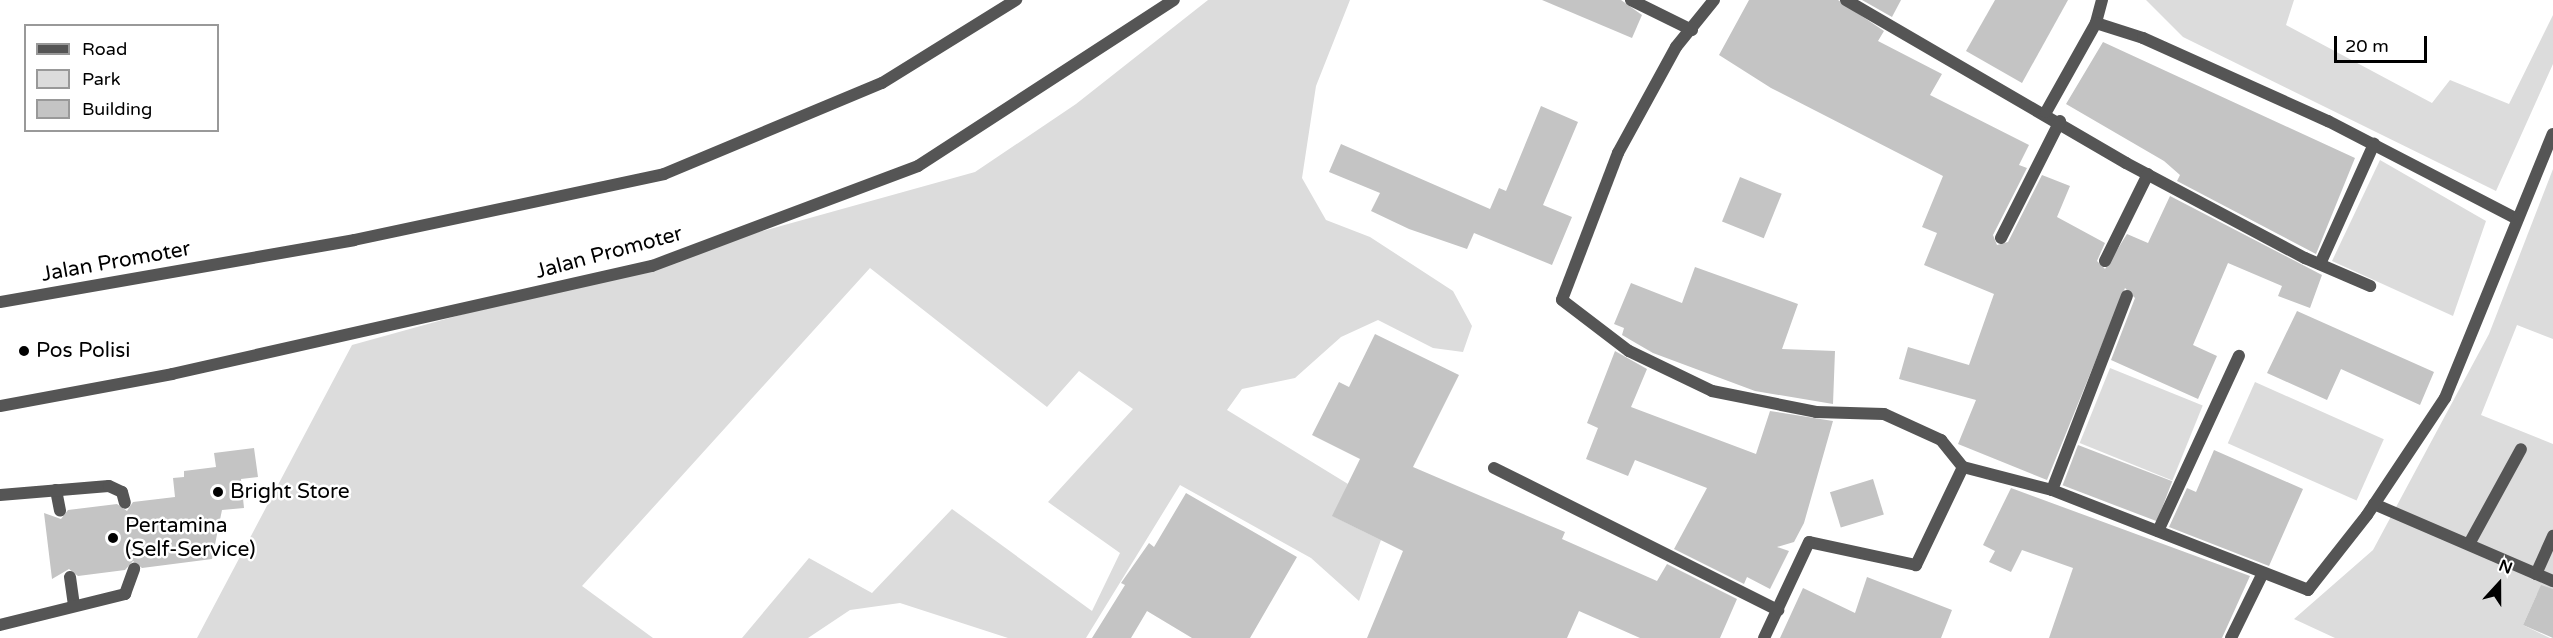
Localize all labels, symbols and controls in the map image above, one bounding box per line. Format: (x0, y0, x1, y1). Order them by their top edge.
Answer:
legend (24, 24, 219, 132)
scale bar (2337, 24, 2430, 62)
text: 20 m (2345, 35, 2389, 57)
text: Road (82, 38, 127, 60)
text: Park (82, 68, 120, 90)
text: Building (82, 98, 152, 120)
street label: Jalan Promoter (533, 221, 685, 285)
street label: Jalan Promoter (39, 236, 193, 288)
place label: Pos Polisi (36, 338, 130, 364)
marker: Pos Polisi (17, 344, 31, 358)
place label: Bright Store (230, 479, 350, 505)
marker: Bright Store (211, 485, 225, 499)
place label: Pertamina (Self-Service) (125, 513, 255, 563)
marker: Pertamina (Self-Service) (106, 531, 120, 545)
north arrow (2469, 554, 2529, 614)
text: N (2496, 556, 2515, 579)

